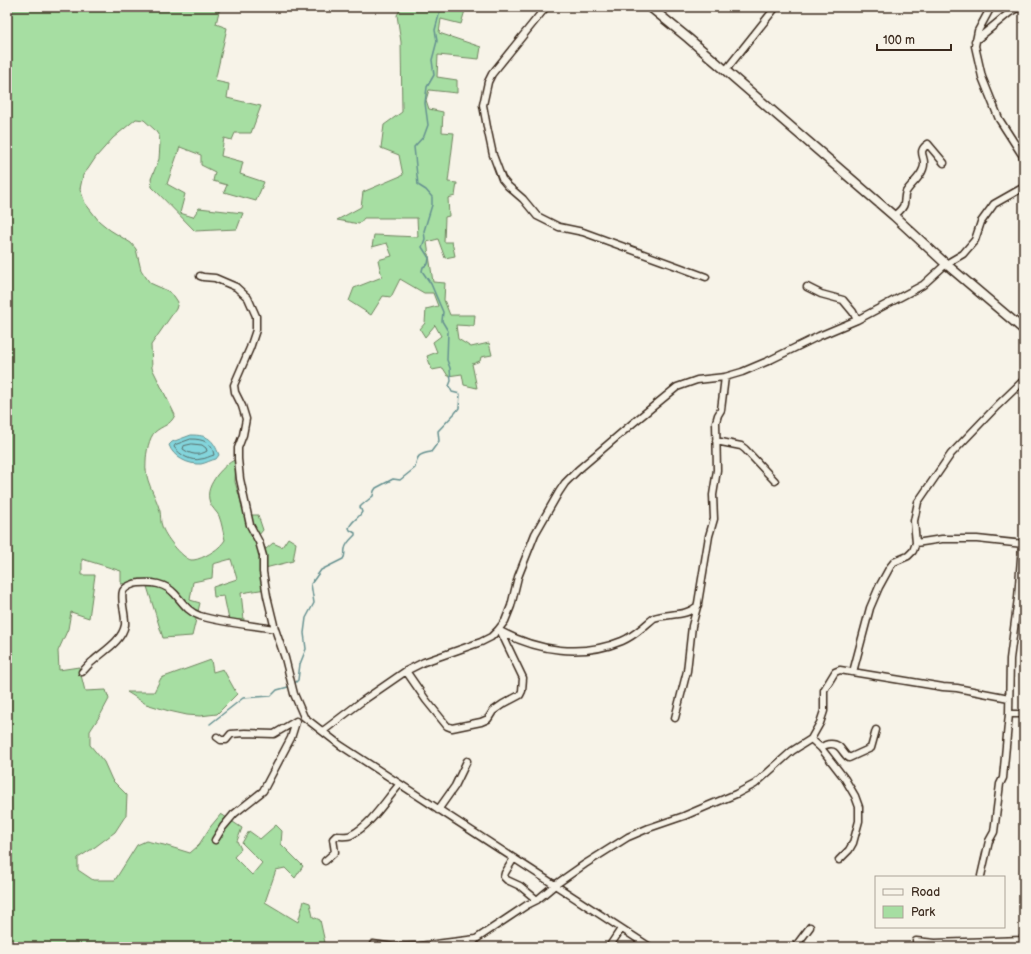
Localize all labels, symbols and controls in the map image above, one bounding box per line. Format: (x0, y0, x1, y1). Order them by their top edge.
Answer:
scale bar (877, 26, 951, 52)
text: 100 m (883, 33, 915, 48)
legend (875, 876, 1005, 928)
text: Road (911, 885, 940, 900)
text: Park (911, 905, 935, 920)

